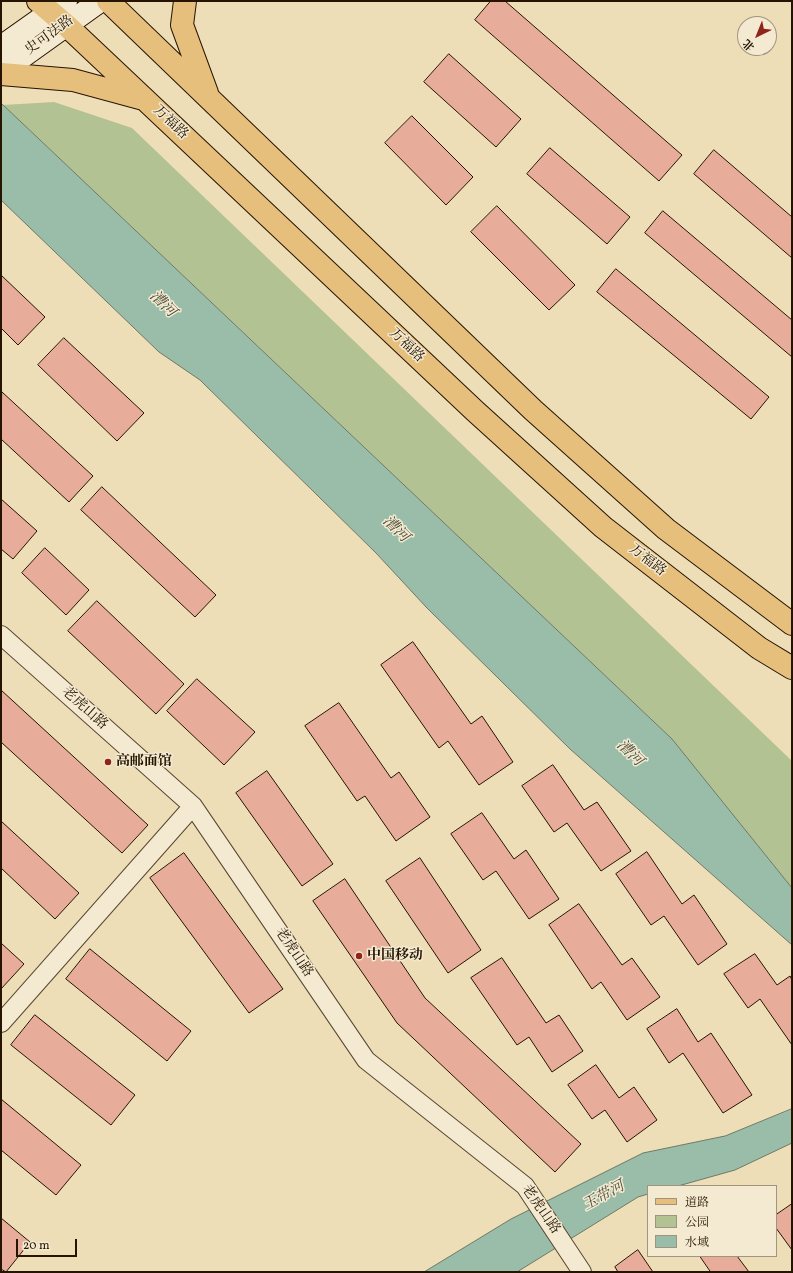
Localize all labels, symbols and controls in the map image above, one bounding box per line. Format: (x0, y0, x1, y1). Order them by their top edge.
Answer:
street label: 史可法路 (22, 13, 78, 59)
north arrow (737, 16, 777, 56)
text: 北 (740, 35, 758, 54)
street label: 万福路 (149, 103, 191, 143)
water label: 漕河 (145, 288, 179, 322)
street label: 万福路 (385, 326, 427, 366)
water label: 漕河 (378, 513, 412, 547)
street label: 万福路 (625, 541, 669, 581)
street label: 老虎山路 (58, 684, 110, 734)
water label: 漕河 (612, 737, 646, 771)
place label: 高邮面馆 (116, 754, 172, 770)
marker: 高邮面馆 (103, 757, 113, 767)
street label: 老虎山路 (270, 925, 316, 981)
place label: 中国移动 (367, 948, 423, 964)
marker: 中国移动 (354, 951, 364, 961)
water label: 玉带河 (580, 1178, 628, 1216)
street label: 老虎山路 (517, 1182, 563, 1238)
legend (647, 1185, 777, 1257)
text: 道路 (685, 1195, 709, 1211)
text: 公园 (685, 1215, 709, 1231)
scale bar (18, 1231, 79, 1257)
text: 水域 (685, 1235, 709, 1251)
text: 20 m (23, 1238, 50, 1254)

